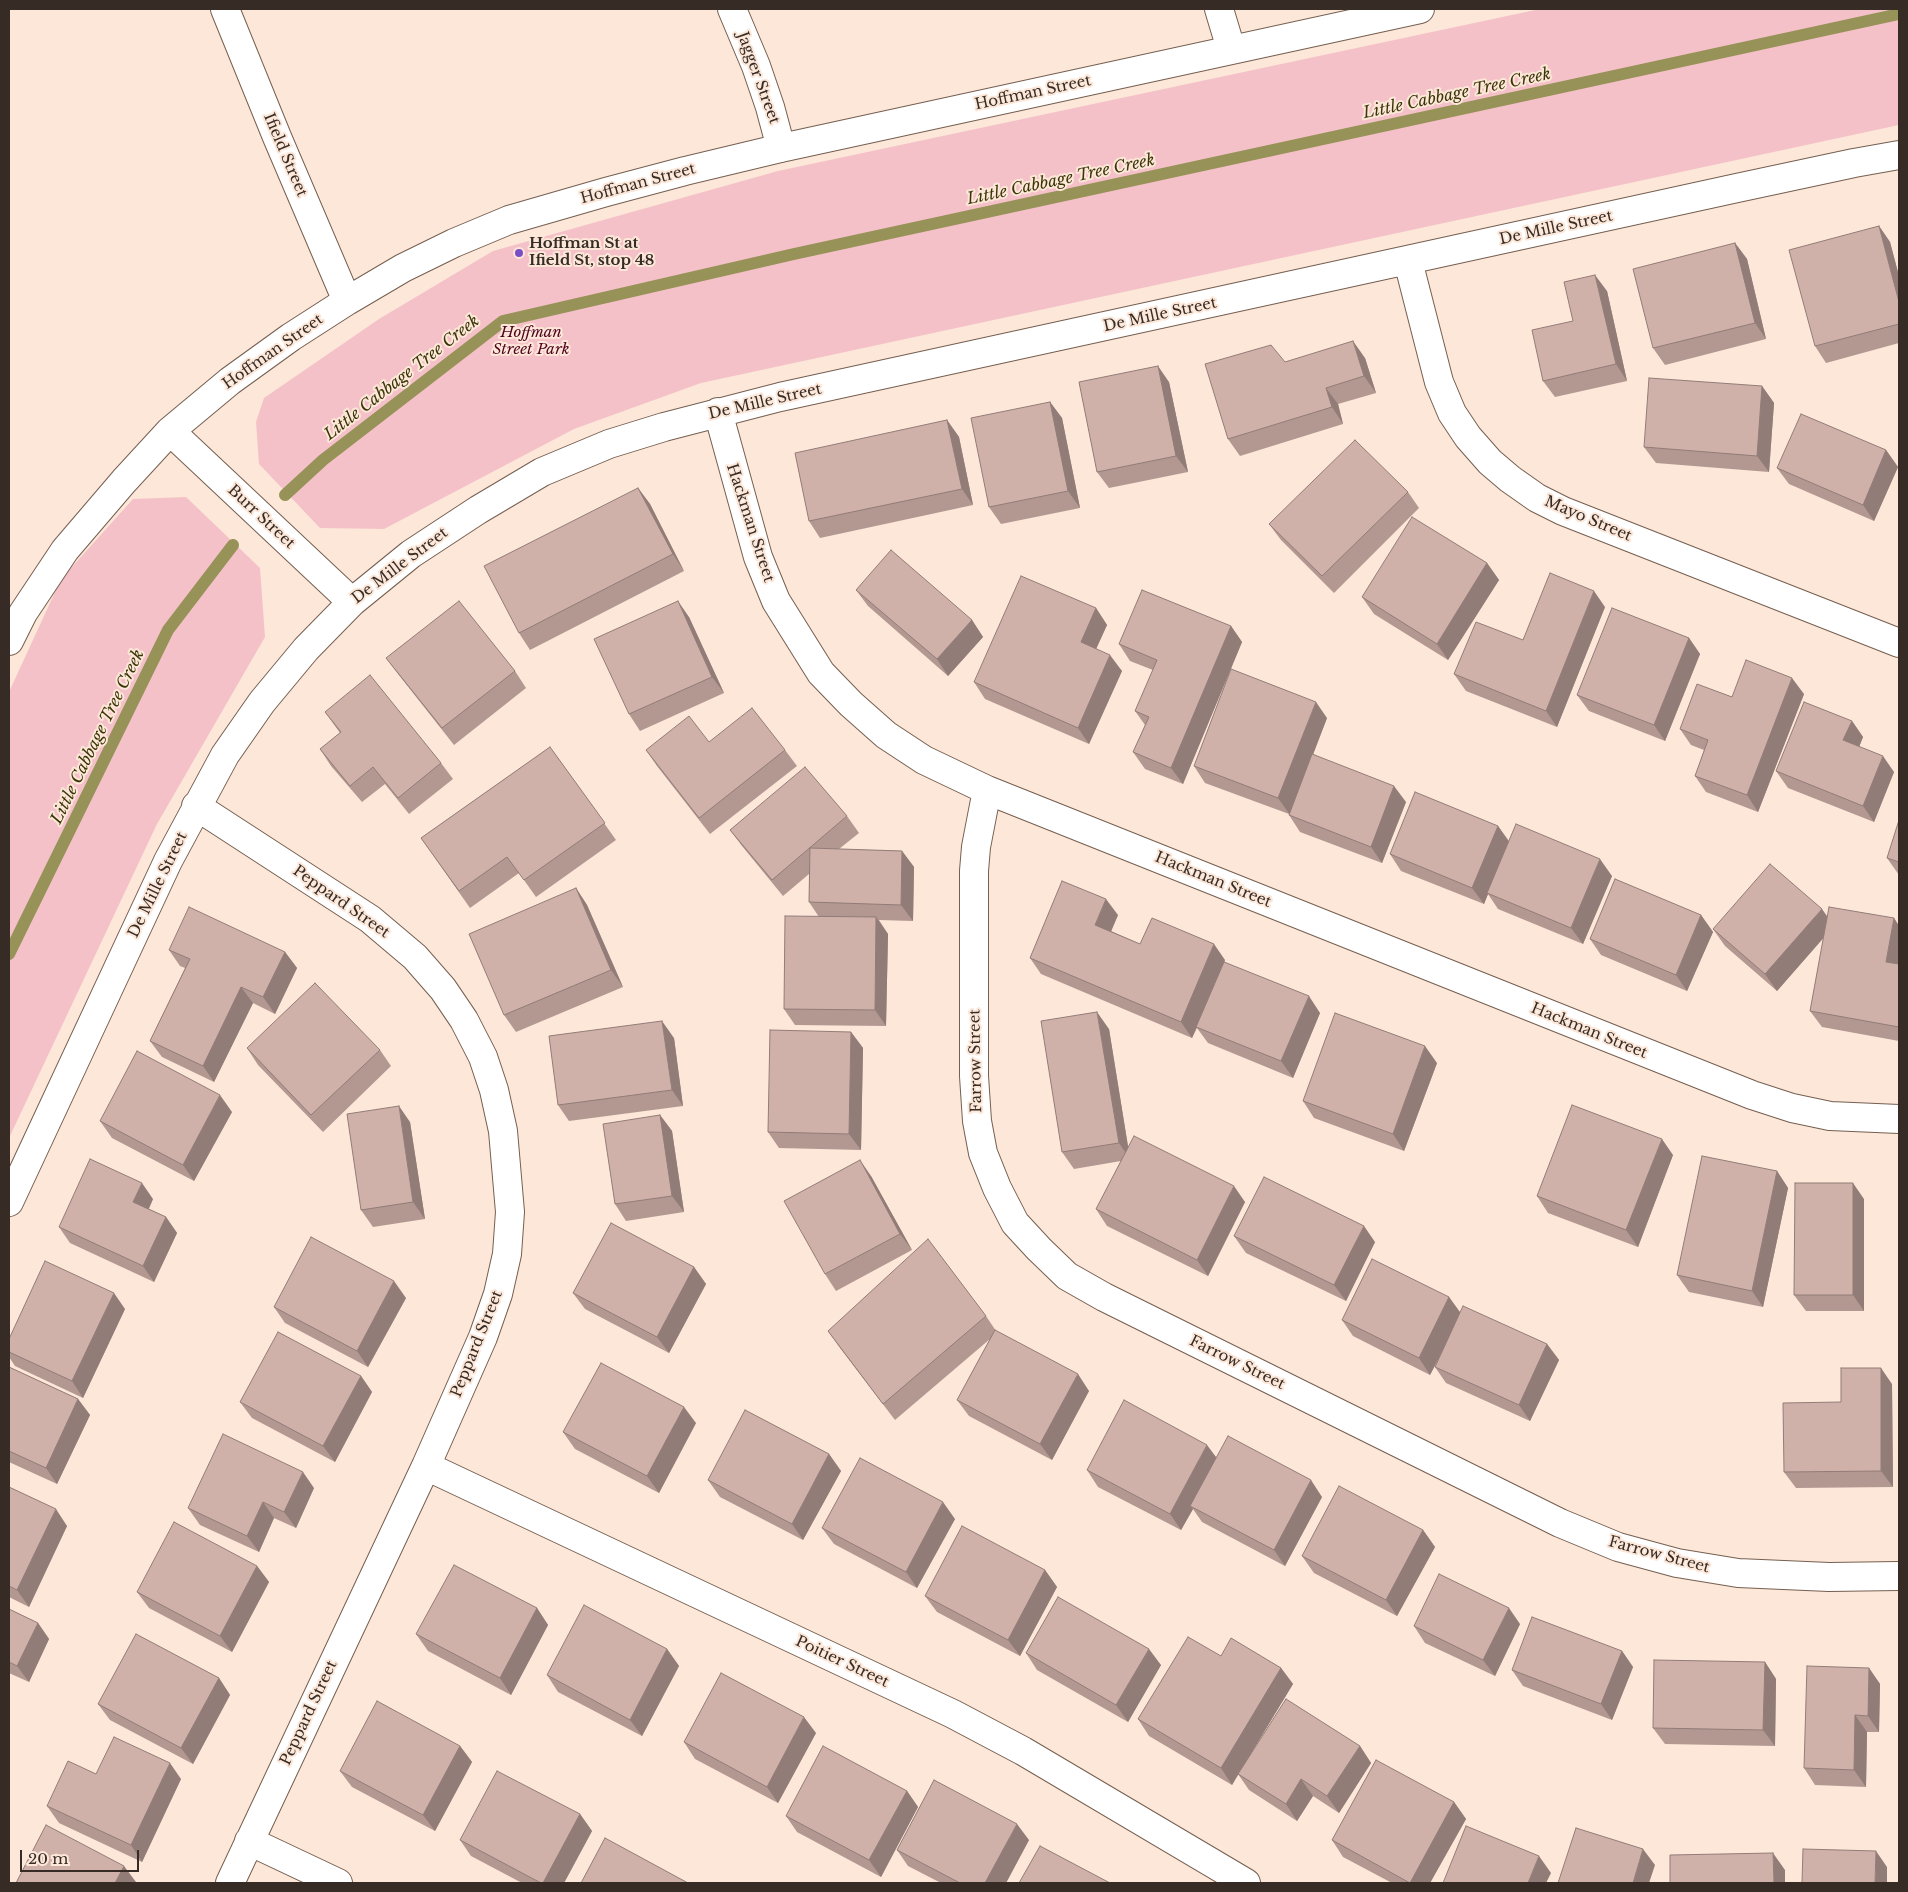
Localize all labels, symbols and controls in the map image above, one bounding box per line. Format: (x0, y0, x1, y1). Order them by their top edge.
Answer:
street label: Jagger Street (733, 29, 783, 127)
water label: Little Cabbage Tree Creek (1361, 65, 1553, 123)
street label: Hoffman Street (973, 72, 1093, 114)
street label: Ifield Street (259, 111, 311, 199)
water label: Little Cabbage Tree Creek (965, 151, 1157, 209)
street label: Hoffman Street (578, 160, 698, 208)
street label: De Mille Street (1498, 207, 1614, 249)
place label: Hoffman St at Ifield St, stop 48 (529, 235, 654, 270)
marker: Hoffman St at Ifield St, stop 48 (513, 247, 525, 259)
street label: De Mille Street (1102, 294, 1218, 336)
street label: Hoffman Street (219, 311, 327, 393)
water label: Little Cabbage Tree Creek (321, 312, 483, 444)
park label: Hoffman Street Park (493, 324, 569, 359)
street label: De Mille Street (707, 380, 823, 424)
street label: Hackman Street (722, 461, 778, 585)
street label: Burr Street (224, 481, 298, 553)
street label: Mayo Street (1542, 493, 1634, 545)
street label: De Mille Street (349, 524, 451, 608)
water label: Little Cabbage Tree Creek (47, 647, 149, 827)
street label: De Mille Street (125, 829, 191, 941)
street label: Hackman Street (1152, 848, 1274, 912)
street label: Peppard Street (289, 862, 393, 942)
street label: Hackman Street (1528, 999, 1650, 1063)
street label: Farrow Street (966, 1009, 986, 1113)
street label: Peppard Street (447, 1288, 507, 1400)
street label: Farrow Street (1186, 1332, 1288, 1394)
street label: Farrow Street (1607, 1533, 1711, 1577)
street label: Poitier Street (793, 1633, 891, 1691)
street label: Peppard Street (277, 1658, 341, 1768)
scale bar (22, 1840, 141, 1872)
text: 20 m (28, 1849, 68, 1868)

